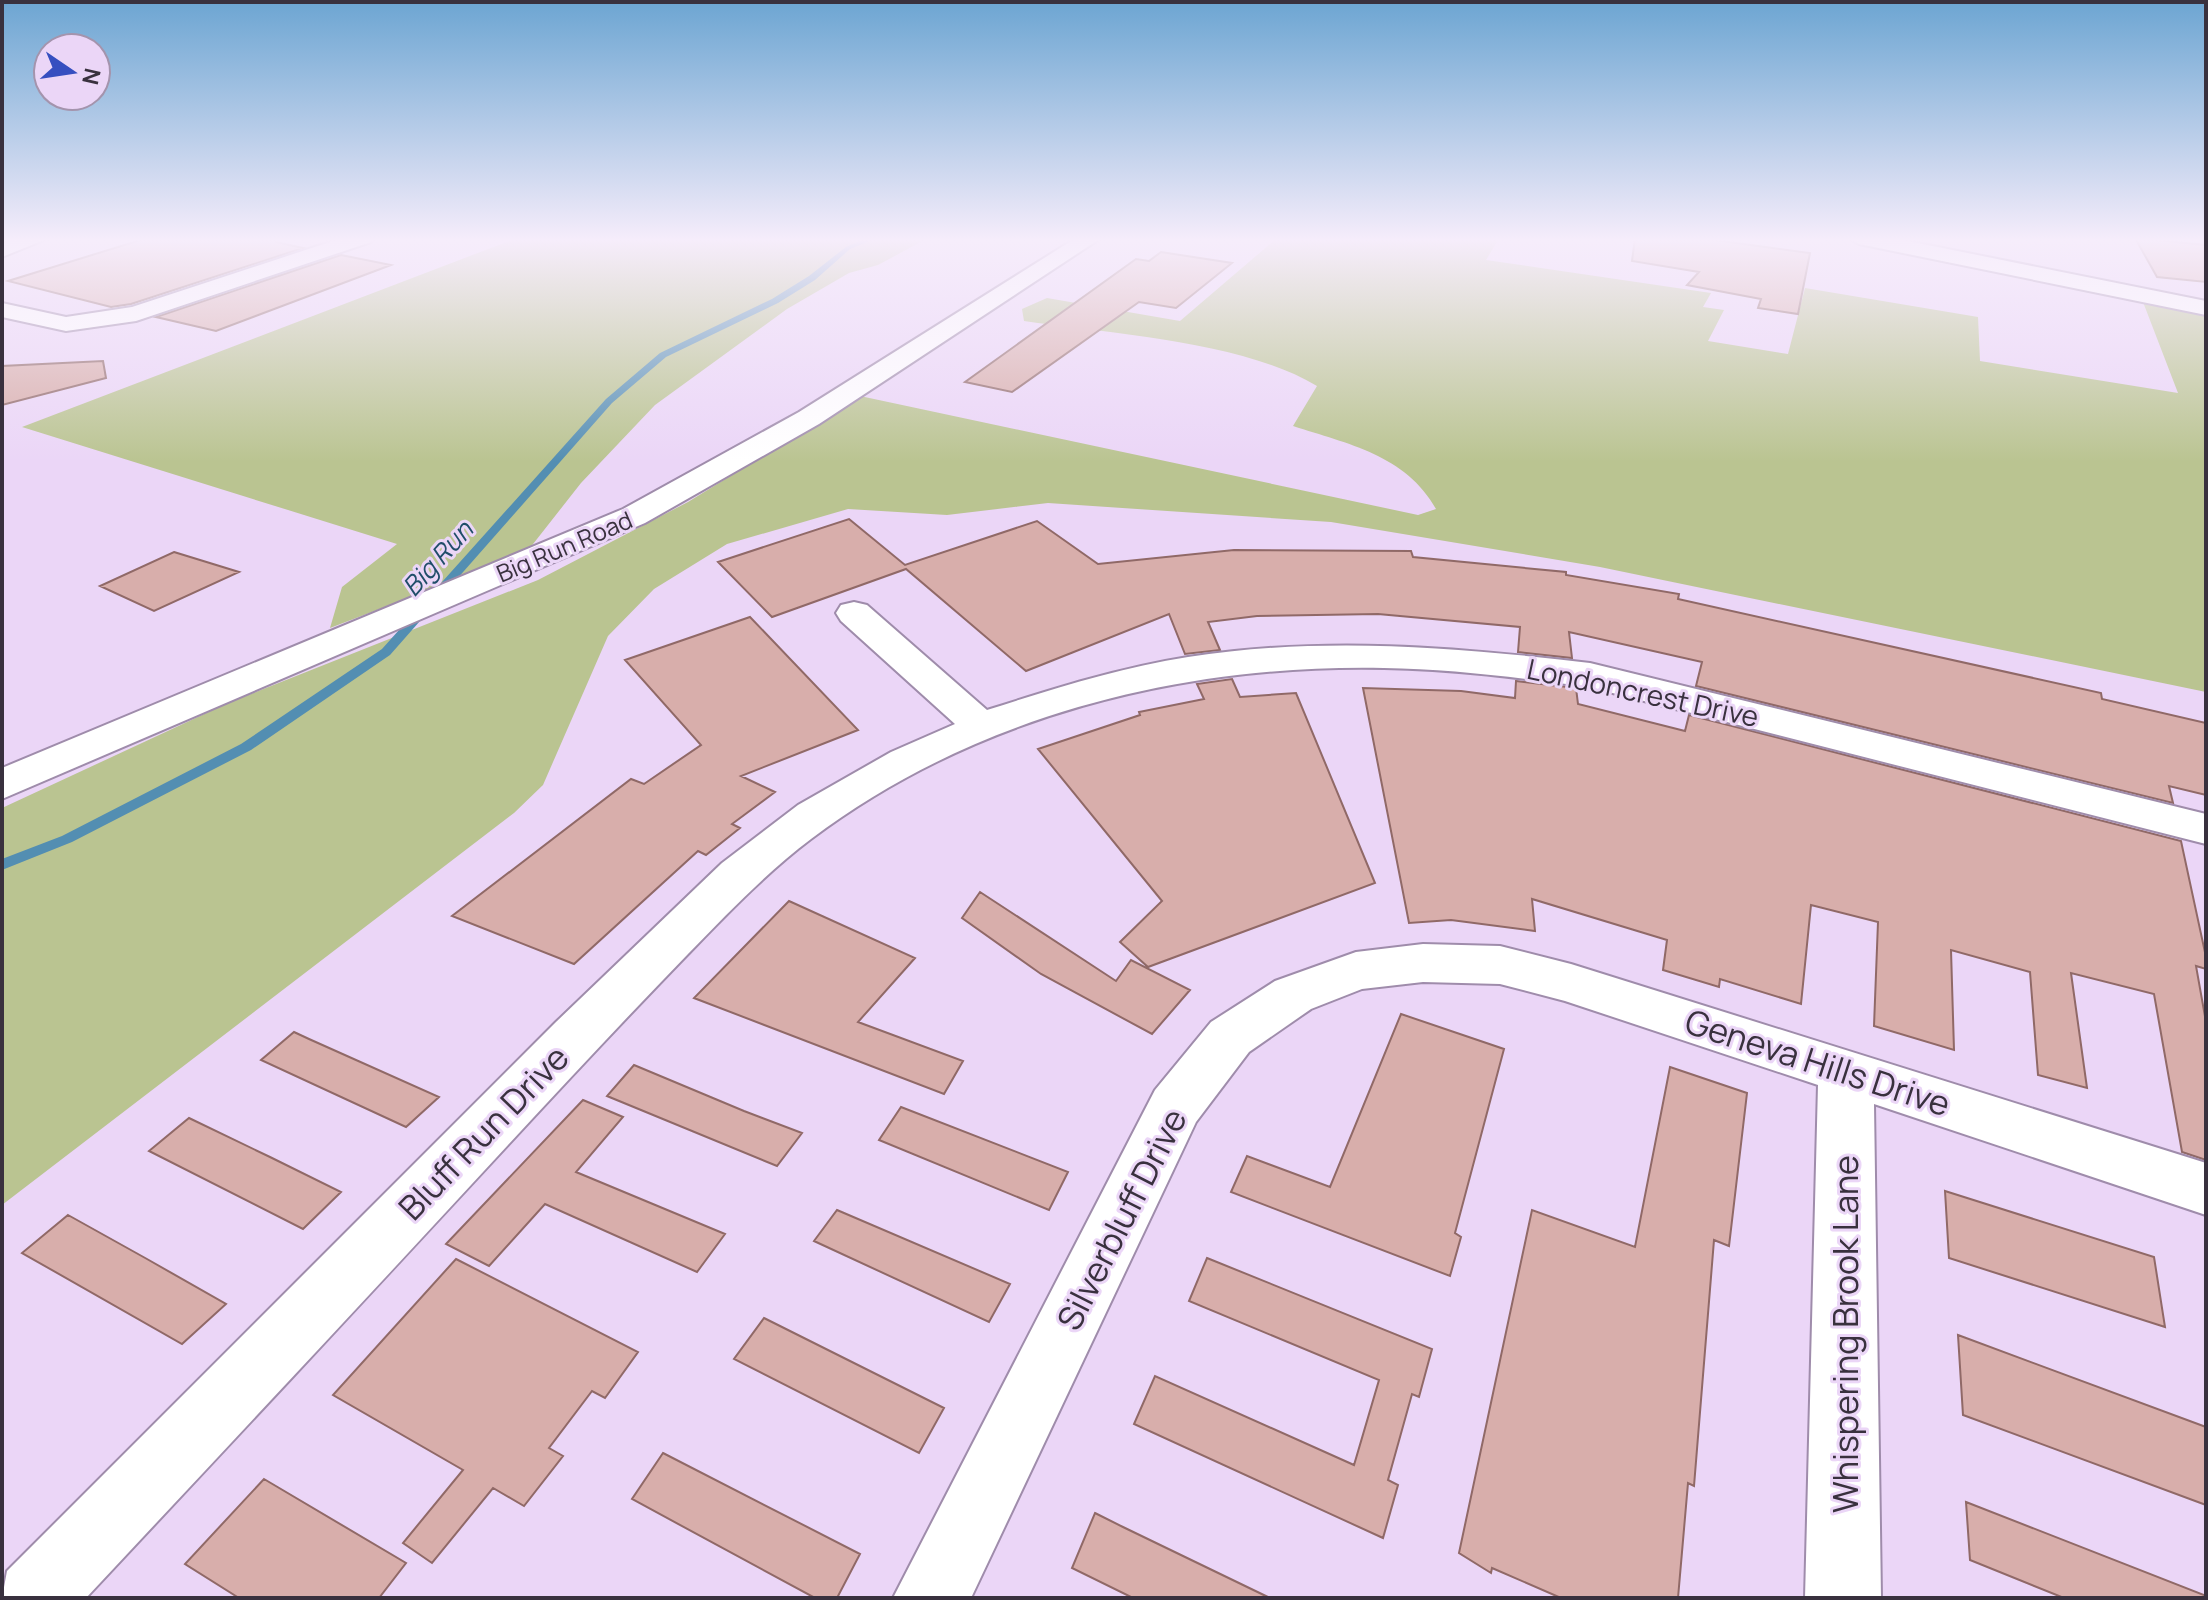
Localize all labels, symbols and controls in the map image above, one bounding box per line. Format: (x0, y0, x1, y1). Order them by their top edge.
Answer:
north arrow (32, 32, 112, 112)
text: N (75, 65, 108, 88)
street label: Big Run Road (491, 503, 637, 589)
water label: Big Run (394, 511, 481, 603)
street label: Londoncrest Drive (1524, 649, 1762, 735)
street label: Geneva Hills Drive (1680, 998, 1956, 1126)
street label: Bluff Run Drive (388, 1035, 578, 1229)
street label: Silverbluff Drive (1045, 1100, 1197, 1338)
street label: Whispering Brook Lane (1822, 1155, 1868, 1513)

